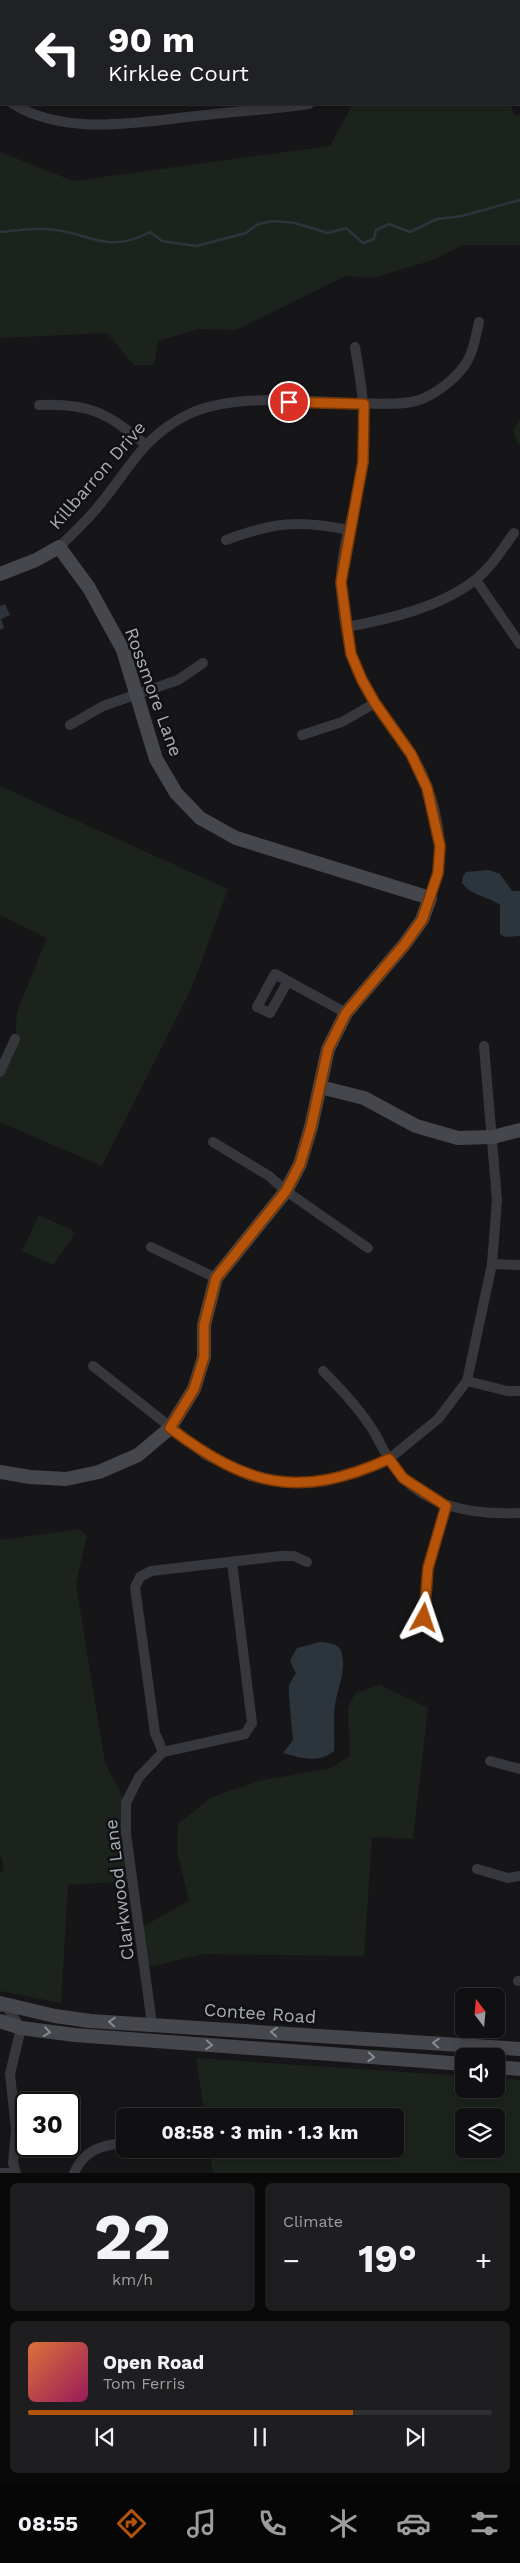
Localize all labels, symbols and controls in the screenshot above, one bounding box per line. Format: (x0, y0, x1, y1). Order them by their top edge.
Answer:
text: 90 m (108, 19, 195, 61)
icon: left (25, 20, 90, 85)
text: Kirklee Court (108, 61, 249, 86)
pin (268, 381, 310, 423)
icon: arrive (275, 388, 303, 416)
street label: Killbarron Drive (44, 417, 150, 533)
street label: Rossmore Lane (121, 625, 187, 759)
position arrow (397, 1591, 449, 1643)
street label: Clarkwood Lane (100, 1818, 138, 1962)
north arrow (455, 1988, 505, 2038)
map controls (455, 1988, 505, 2158)
street label: Contee Road (203, 1999, 317, 2027)
one-way arrow (108, 2016, 116, 2027)
one-way arrow (43, 2026, 52, 2036)
one-way arrow (270, 2027, 278, 2038)
one-way arrow (432, 2038, 440, 2049)
one-way arrow (206, 2040, 214, 2051)
button: sound (455, 2048, 505, 2098)
one-way arrow (368, 2052, 376, 2063)
speed limit sign: 30 (15, 2092, 80, 2157)
button: layers (455, 2108, 505, 2158)
text: 08:58 · 3 min · 1.3 km (162, 2121, 358, 2144)
text: 22 (94, 2199, 171, 2275)
text: Climate (283, 2212, 343, 2231)
text: 19° (358, 2237, 417, 2281)
text: − (283, 2244, 300, 2277)
text: + (475, 2244, 492, 2277)
text: km/h (112, 2270, 153, 2289)
text: Open Road (103, 2351, 204, 2374)
text: Tom Ferris (103, 2374, 185, 2393)
icon: previous (91, 2423, 119, 2451)
icon: pause (246, 2423, 274, 2451)
icon: next (401, 2423, 429, 2451)
icon: directions (114, 2506, 149, 2541)
icon: music (184, 2506, 219, 2541)
icon: phone (255, 2506, 290, 2541)
icon: climate (326, 2506, 361, 2541)
icon: car (396, 2506, 431, 2541)
icon: filters (467, 2506, 502, 2541)
text: 08:55 (18, 2511, 78, 2536)

